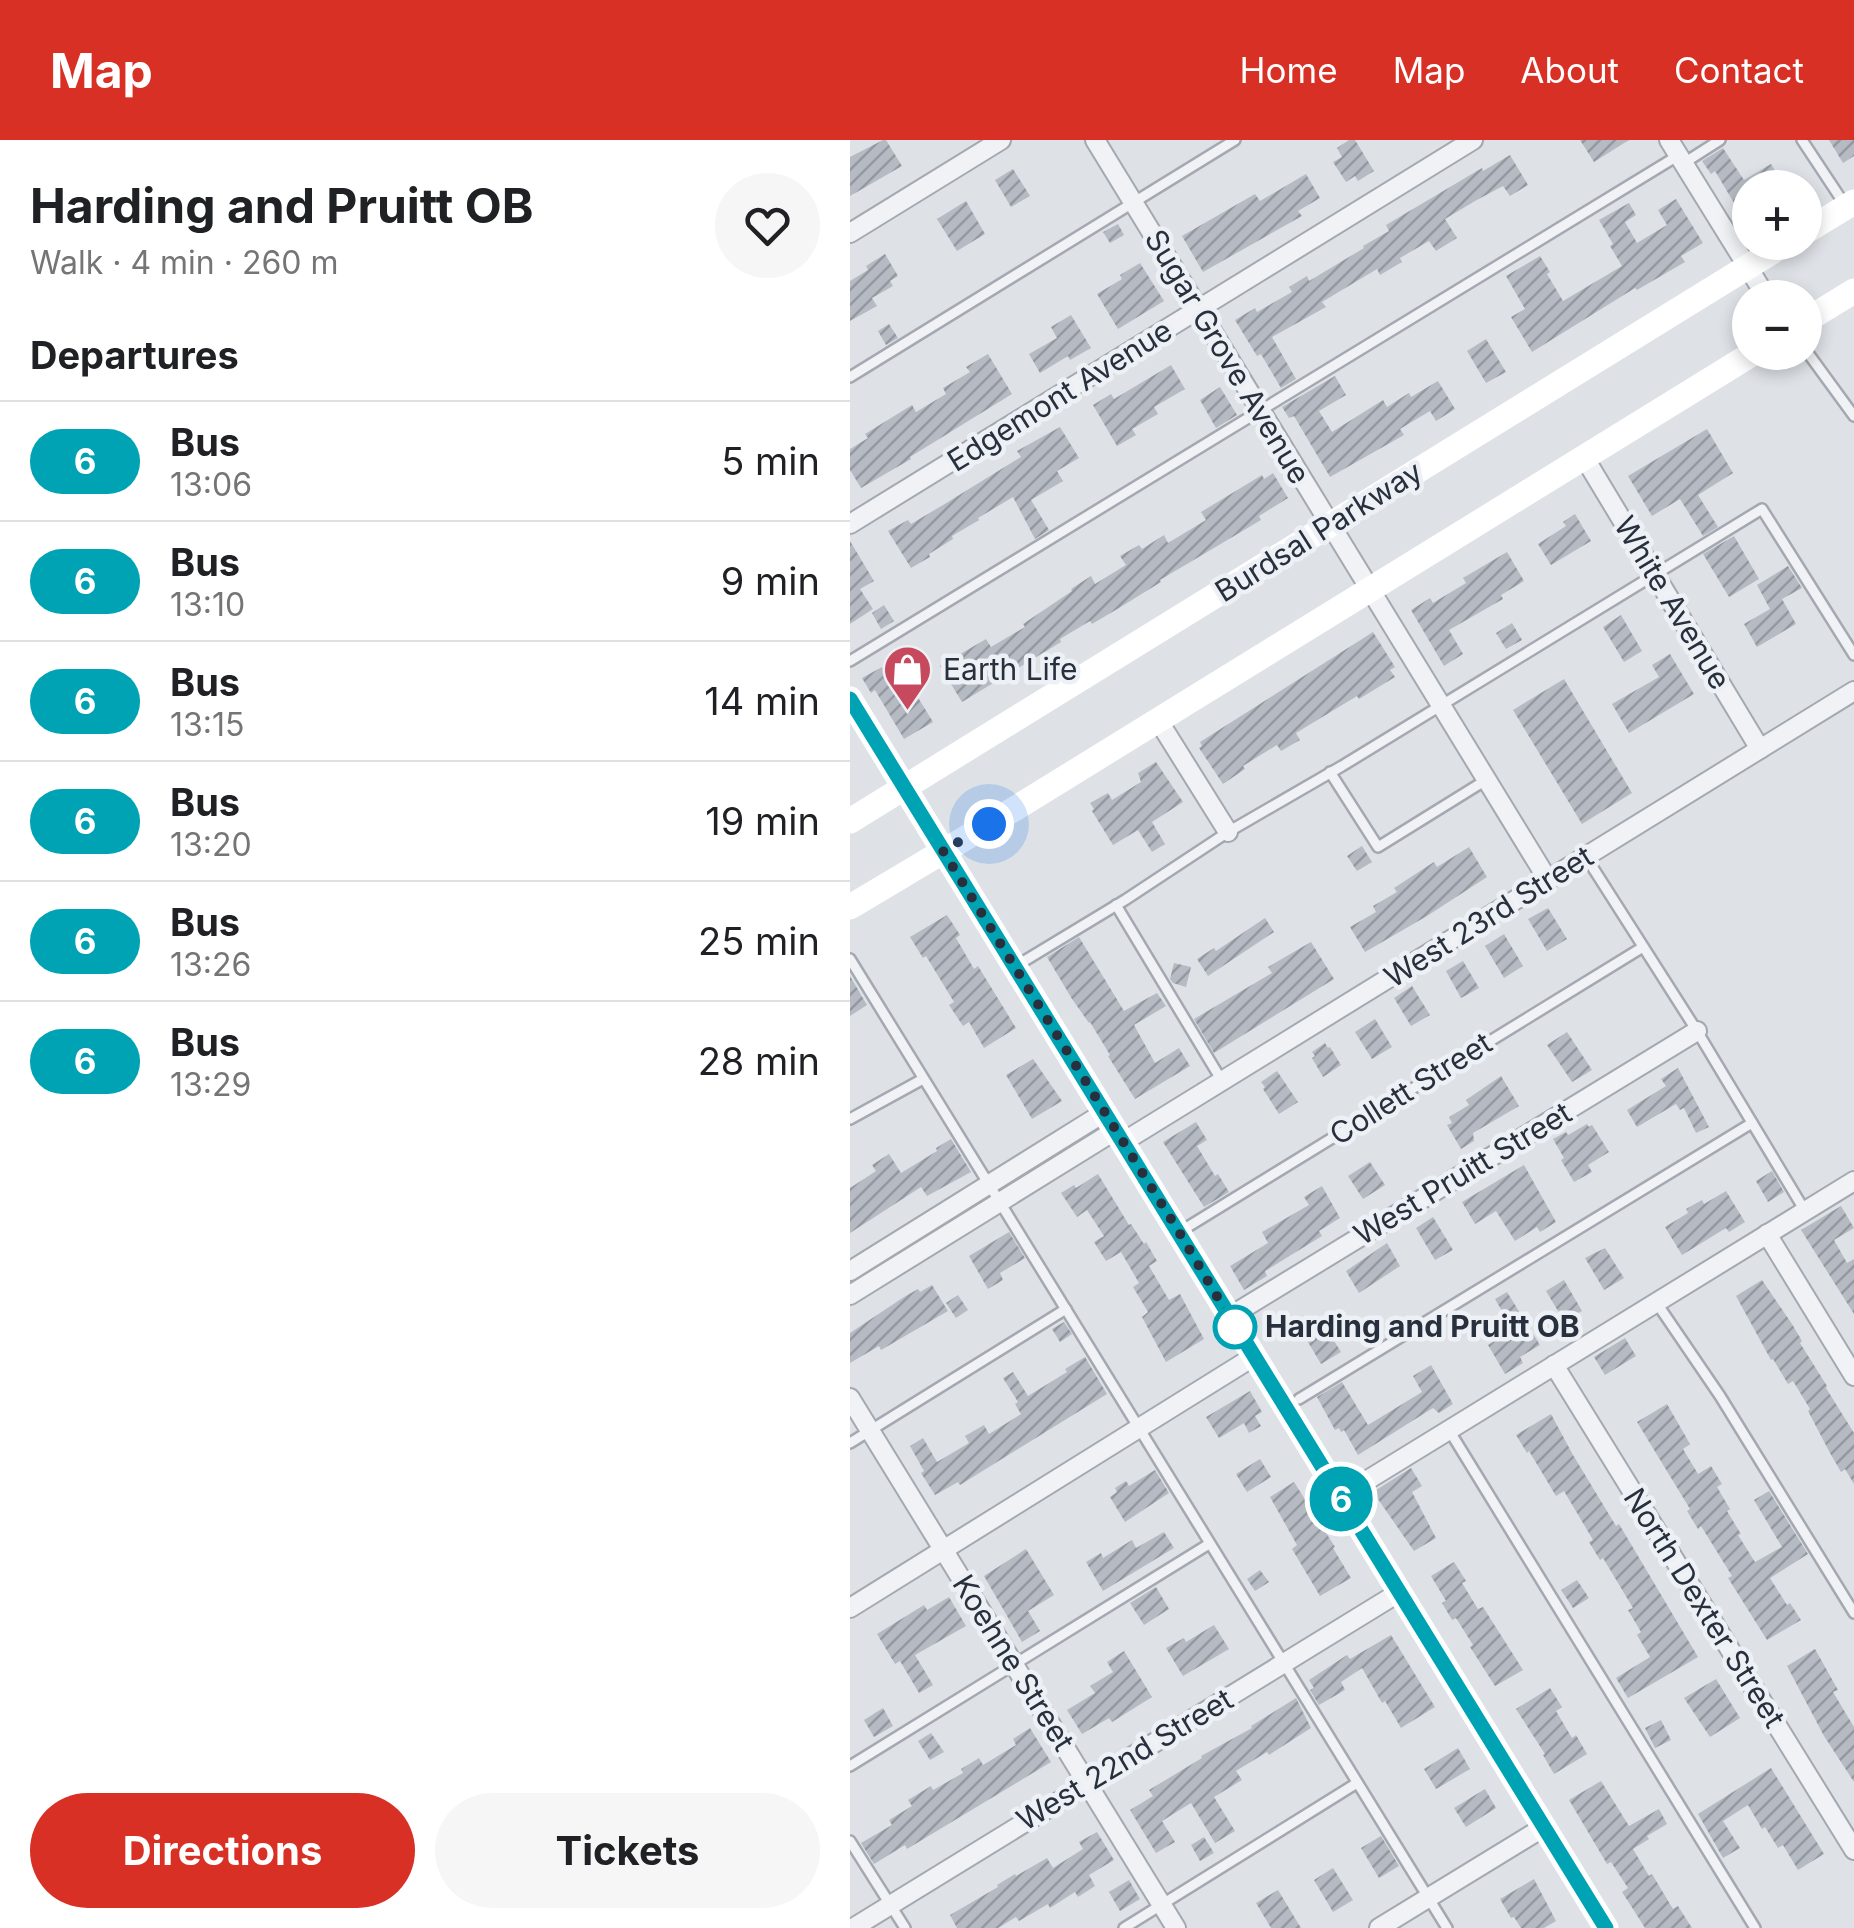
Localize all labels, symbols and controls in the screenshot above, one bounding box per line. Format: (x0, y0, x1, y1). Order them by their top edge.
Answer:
text: Map (50, 41, 153, 100)
text: Home (1240, 49, 1338, 91)
text: Map (1393, 49, 1465, 91)
text: About (1520, 49, 1619, 91)
text: Contact (1674, 49, 1804, 91)
map controls (1732, 170, 1822, 370)
button: + (1732, 170, 1822, 260)
button: heart (715, 173, 820, 278)
text: Harding and Pruitt OB (30, 176, 533, 235)
street label: Sugar Grove Avenue (1138, 223, 1318, 490)
text: Walk · 4 min · 260 m (30, 243, 339, 282)
button: − (1732, 280, 1822, 370)
street label: Edgemont Avenue (941, 312, 1178, 479)
text: Departures (30, 332, 239, 378)
text: Bus (170, 419, 240, 465)
text: 5 min (721, 438, 820, 484)
text: 6 (74, 440, 96, 482)
street label: Burdsal Parkway (1208, 453, 1429, 609)
text: 13:06 (170, 465, 252, 504)
street label: White Avenue (1607, 509, 1739, 696)
text: Bus (170, 539, 240, 585)
text: 9 min (721, 558, 820, 604)
text: 6 (74, 560, 96, 602)
text: 13:10 (170, 585, 245, 624)
shop icon: Earth Life (882, 644, 934, 712)
place label: Earth Life (943, 651, 1078, 687)
text: Bus (170, 659, 240, 705)
text: 14 min (704, 678, 820, 724)
text: 6 (74, 680, 96, 722)
text: 13:15 (170, 705, 244, 744)
text: Bus (170, 779, 240, 825)
text: 19 min (705, 798, 820, 844)
your location (964, 799, 1014, 849)
text: 6 (74, 800, 96, 842)
text: 13:20 (170, 825, 252, 864)
street label: West 23rd Street (1378, 838, 1599, 995)
text: Bus (170, 899, 240, 945)
text: 25 min (698, 918, 820, 964)
text: 6 (74, 920, 96, 962)
text: 13:26 (170, 945, 251, 984)
text: Bus (170, 1019, 240, 1065)
street label: Collett Street (1323, 1024, 1498, 1152)
text: 28 min (698, 1038, 820, 1084)
text: 6 (74, 1040, 96, 1082)
text: 13:29 (170, 1065, 251, 1104)
street label: West Pruitt Street (1347, 1094, 1578, 1252)
marker: Harding and Pruitt OB (1214, 1306, 1256, 1348)
place label: Harding and Pruitt OB (1265, 1308, 1580, 1344)
line badge: 6 (1308, 1466, 1374, 1532)
text: 6 (1330, 1478, 1352, 1520)
street label: North Dexter Street (1617, 1481, 1793, 1734)
street label: Koehne Street (945, 1568, 1082, 1757)
street label: West 22nd Street (1010, 1680, 1239, 1838)
button: Directions (30, 1793, 415, 1908)
button: Tickets (435, 1793, 820, 1908)

